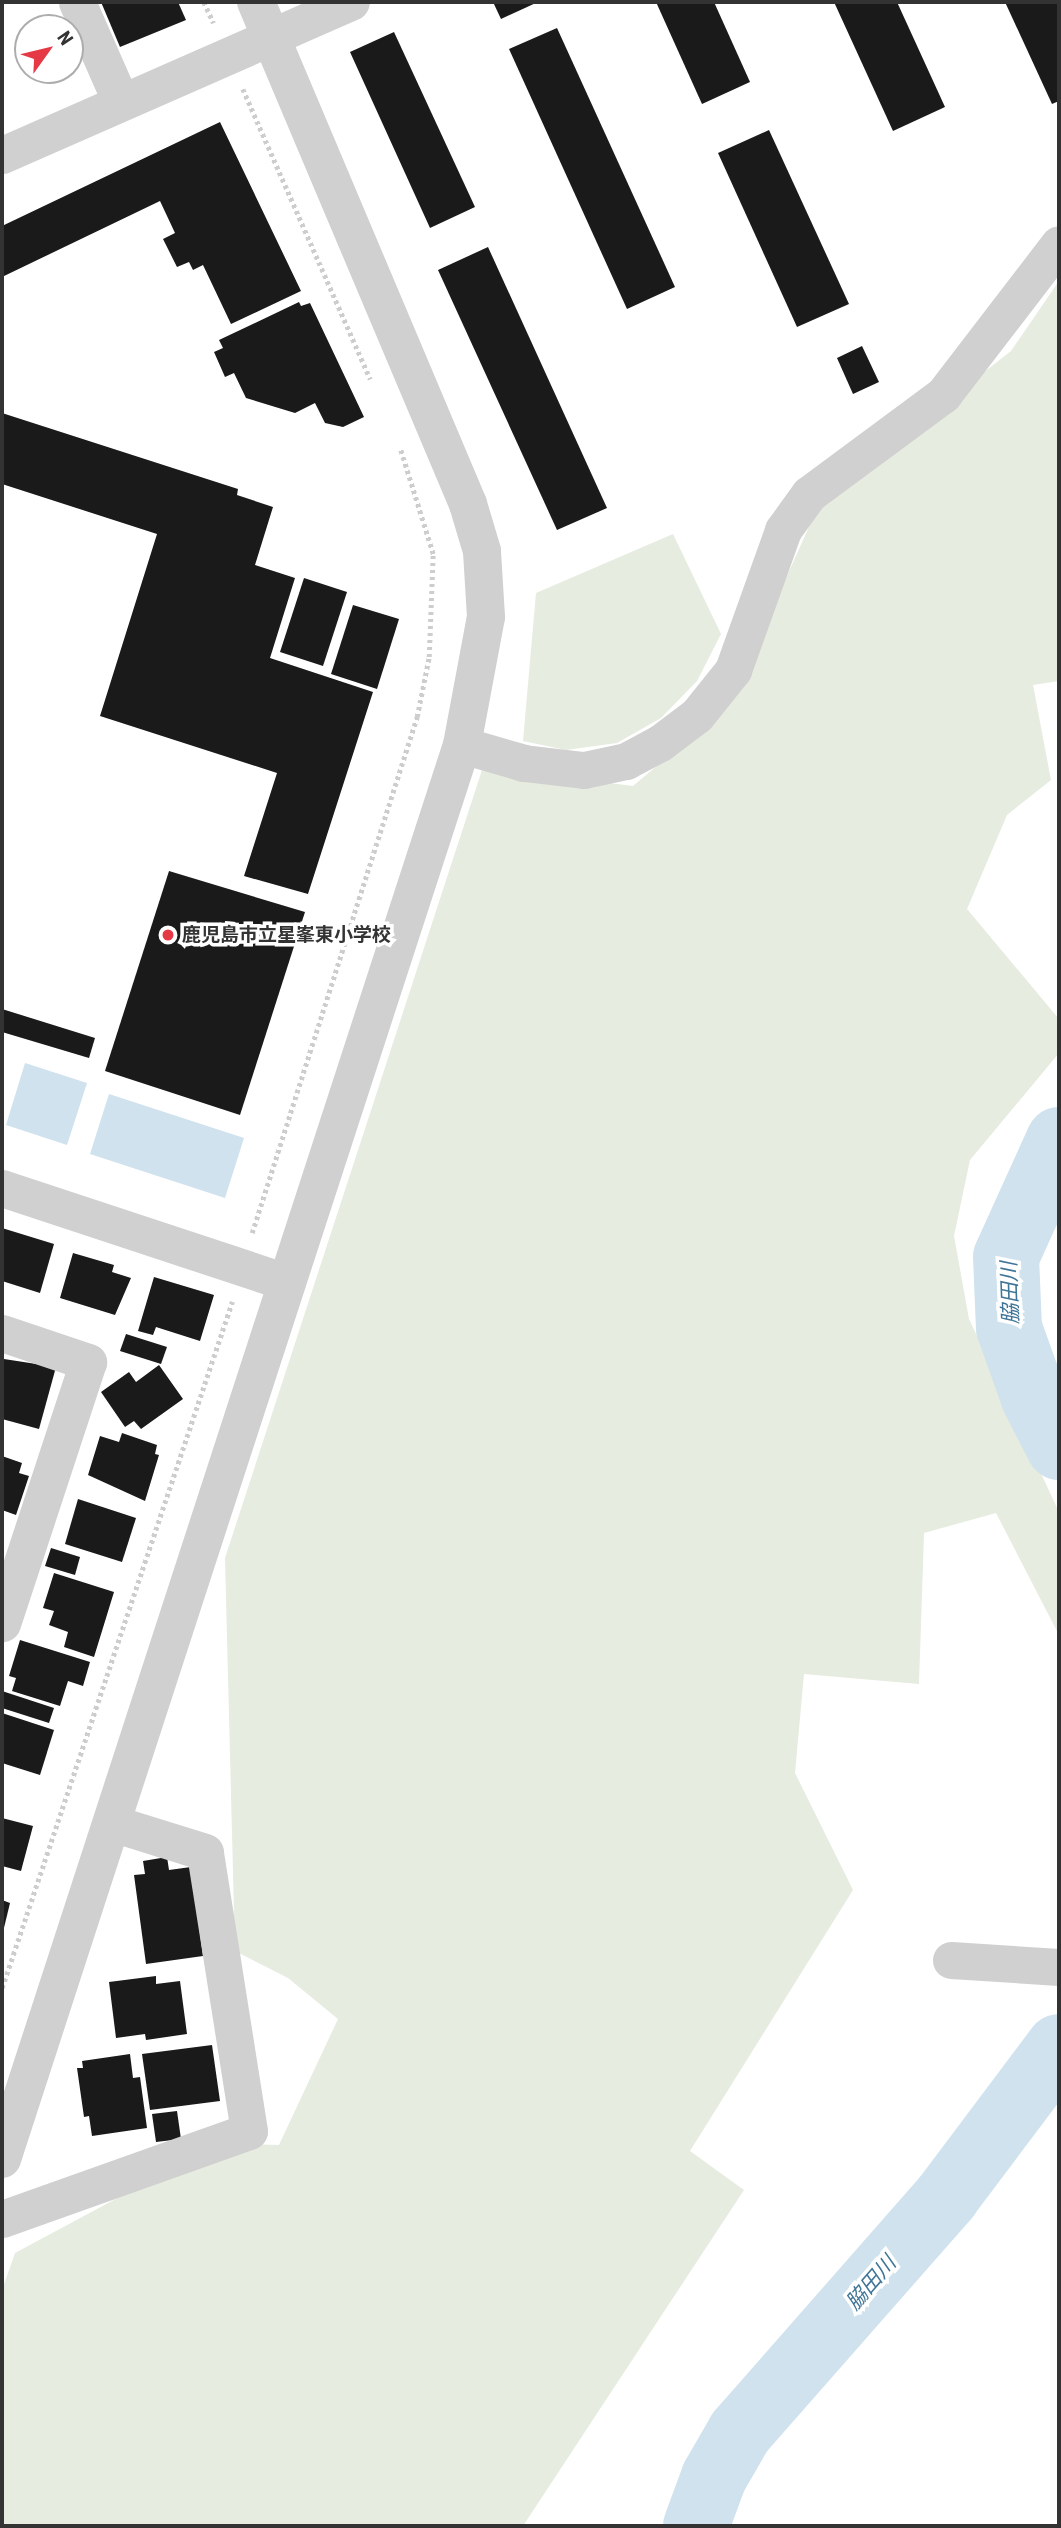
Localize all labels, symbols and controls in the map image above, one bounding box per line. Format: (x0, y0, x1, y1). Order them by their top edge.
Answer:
north arrow (14, 14, 84, 84)
text: N (52, 27, 78, 49)
place label: 鹿児島市立星峯東小学校 (182, 924, 391, 946)
marker: 鹿児島市立星峯東小学校 (160, 927, 176, 943)
water label: 脇田川 (996, 1261, 1024, 1325)
water label: 脇田川 (841, 2251, 901, 2315)

